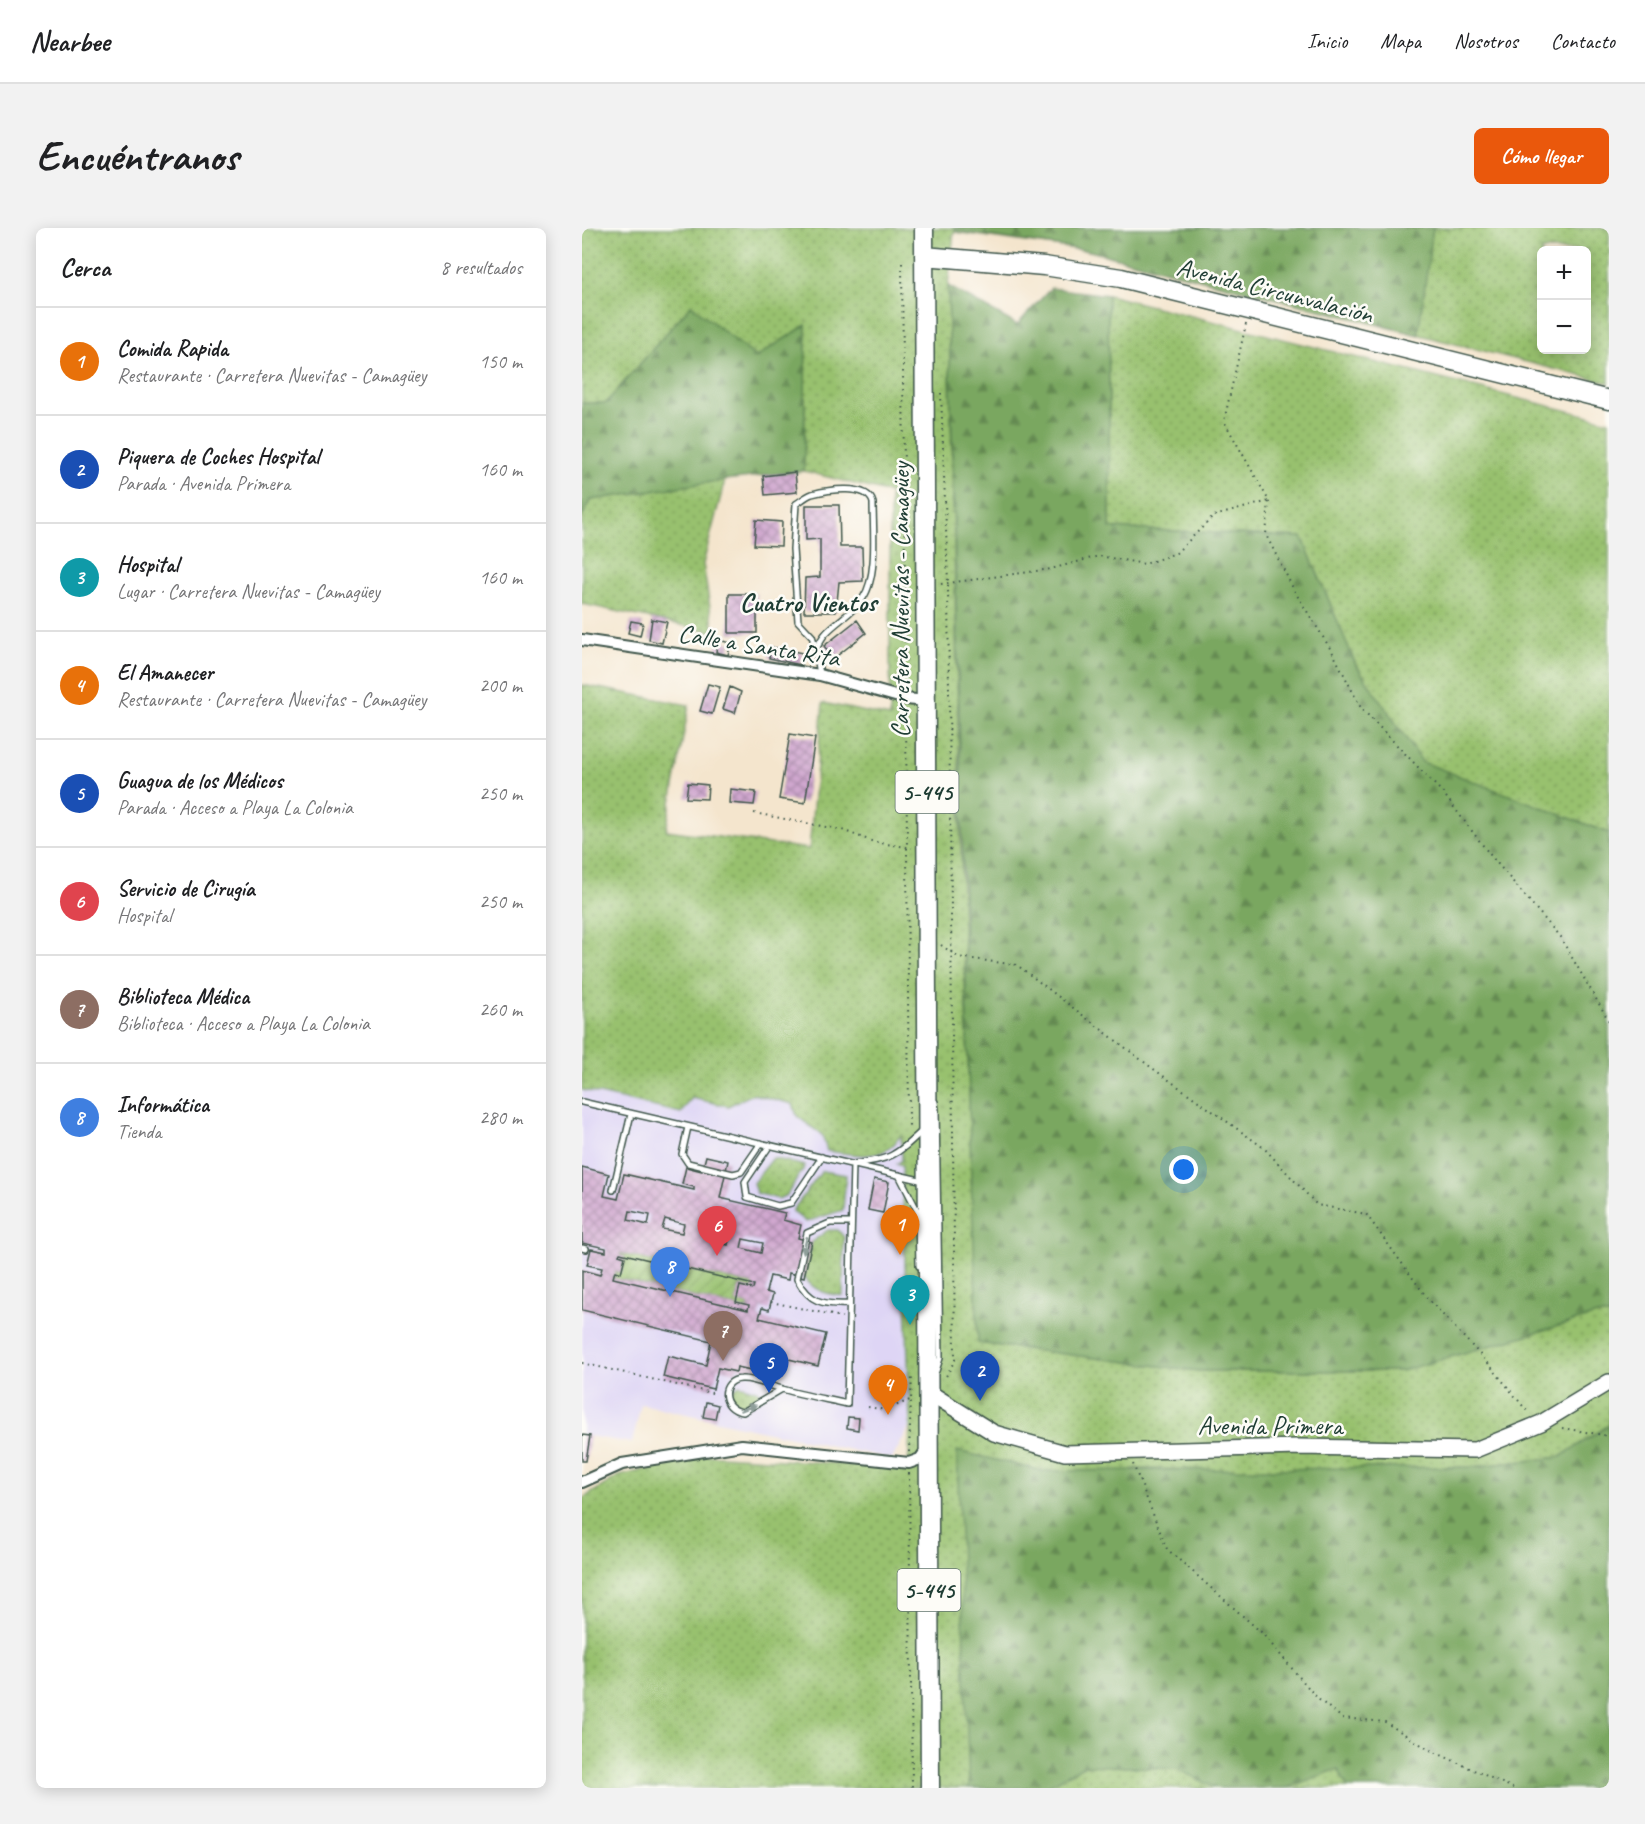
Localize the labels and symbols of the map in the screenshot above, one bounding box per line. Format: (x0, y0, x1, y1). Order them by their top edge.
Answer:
street label: Avenida Circunvalación (1173, 250, 1378, 331)
street label: Carretera Nuevitas - Camagüey (884, 460, 917, 738)
district label: Cuatro Vientos (740, 585, 879, 619)
street label: Calle a Santa Rita (676, 616, 843, 675)
road number: 5-445 (896, 771, 958, 813)
your location (1169, 1155, 1198, 1184)
pin: 6 (698, 1206, 736, 1256)
pin: 1 (880, 1206, 920, 1255)
one-way arrow (799, 1235, 809, 1254)
pin: 8 (650, 1248, 689, 1297)
pin: 3 (890, 1276, 930, 1325)
pin: 7 (704, 1312, 742, 1361)
pin: 5 (750, 1344, 789, 1393)
pin: 2 (960, 1352, 1000, 1401)
pin: 4 (868, 1366, 908, 1415)
one-way arrow (739, 1402, 757, 1412)
street label: Avenida Primera (1198, 1409, 1345, 1442)
road number: 5-445 (898, 1569, 960, 1611)

